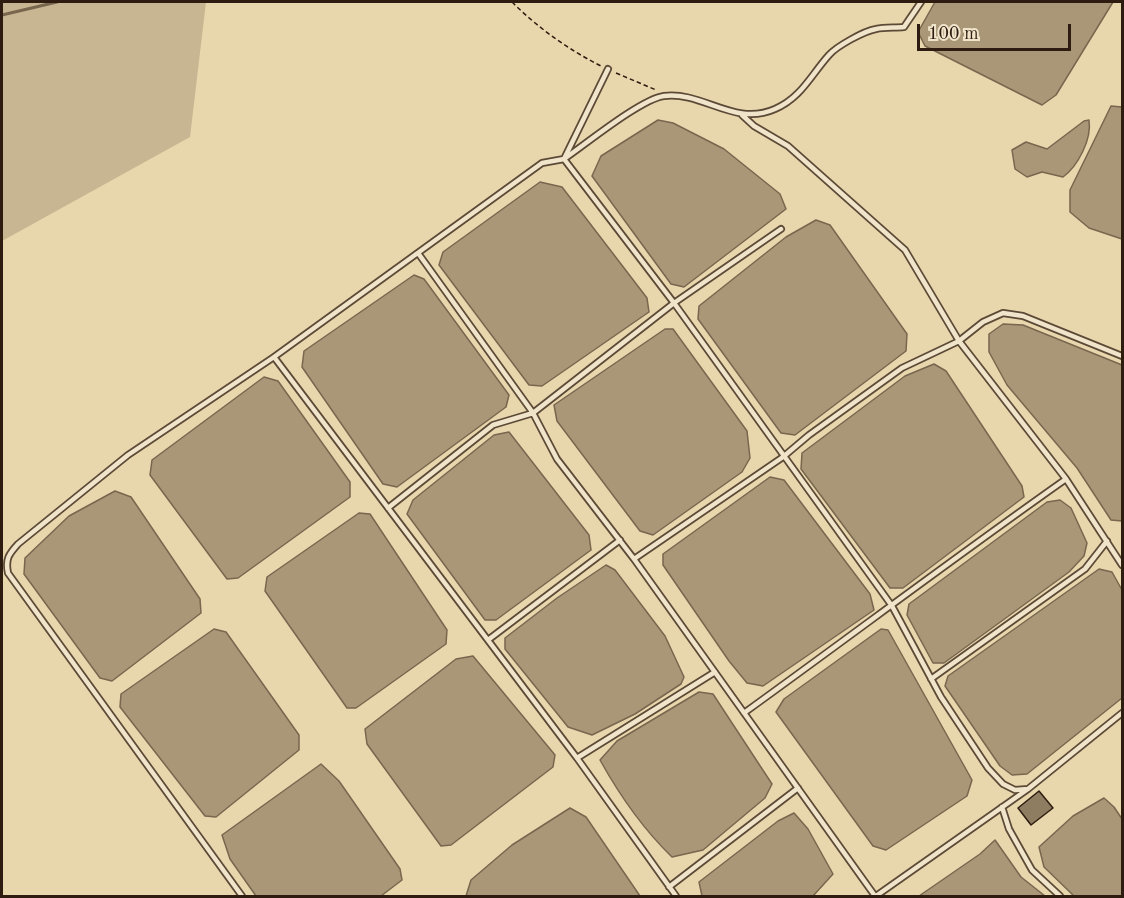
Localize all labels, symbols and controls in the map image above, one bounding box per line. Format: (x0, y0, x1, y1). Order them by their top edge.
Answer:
scale bar (920, 12, 1074, 50)
text: 100 m (928, 25, 979, 43)

